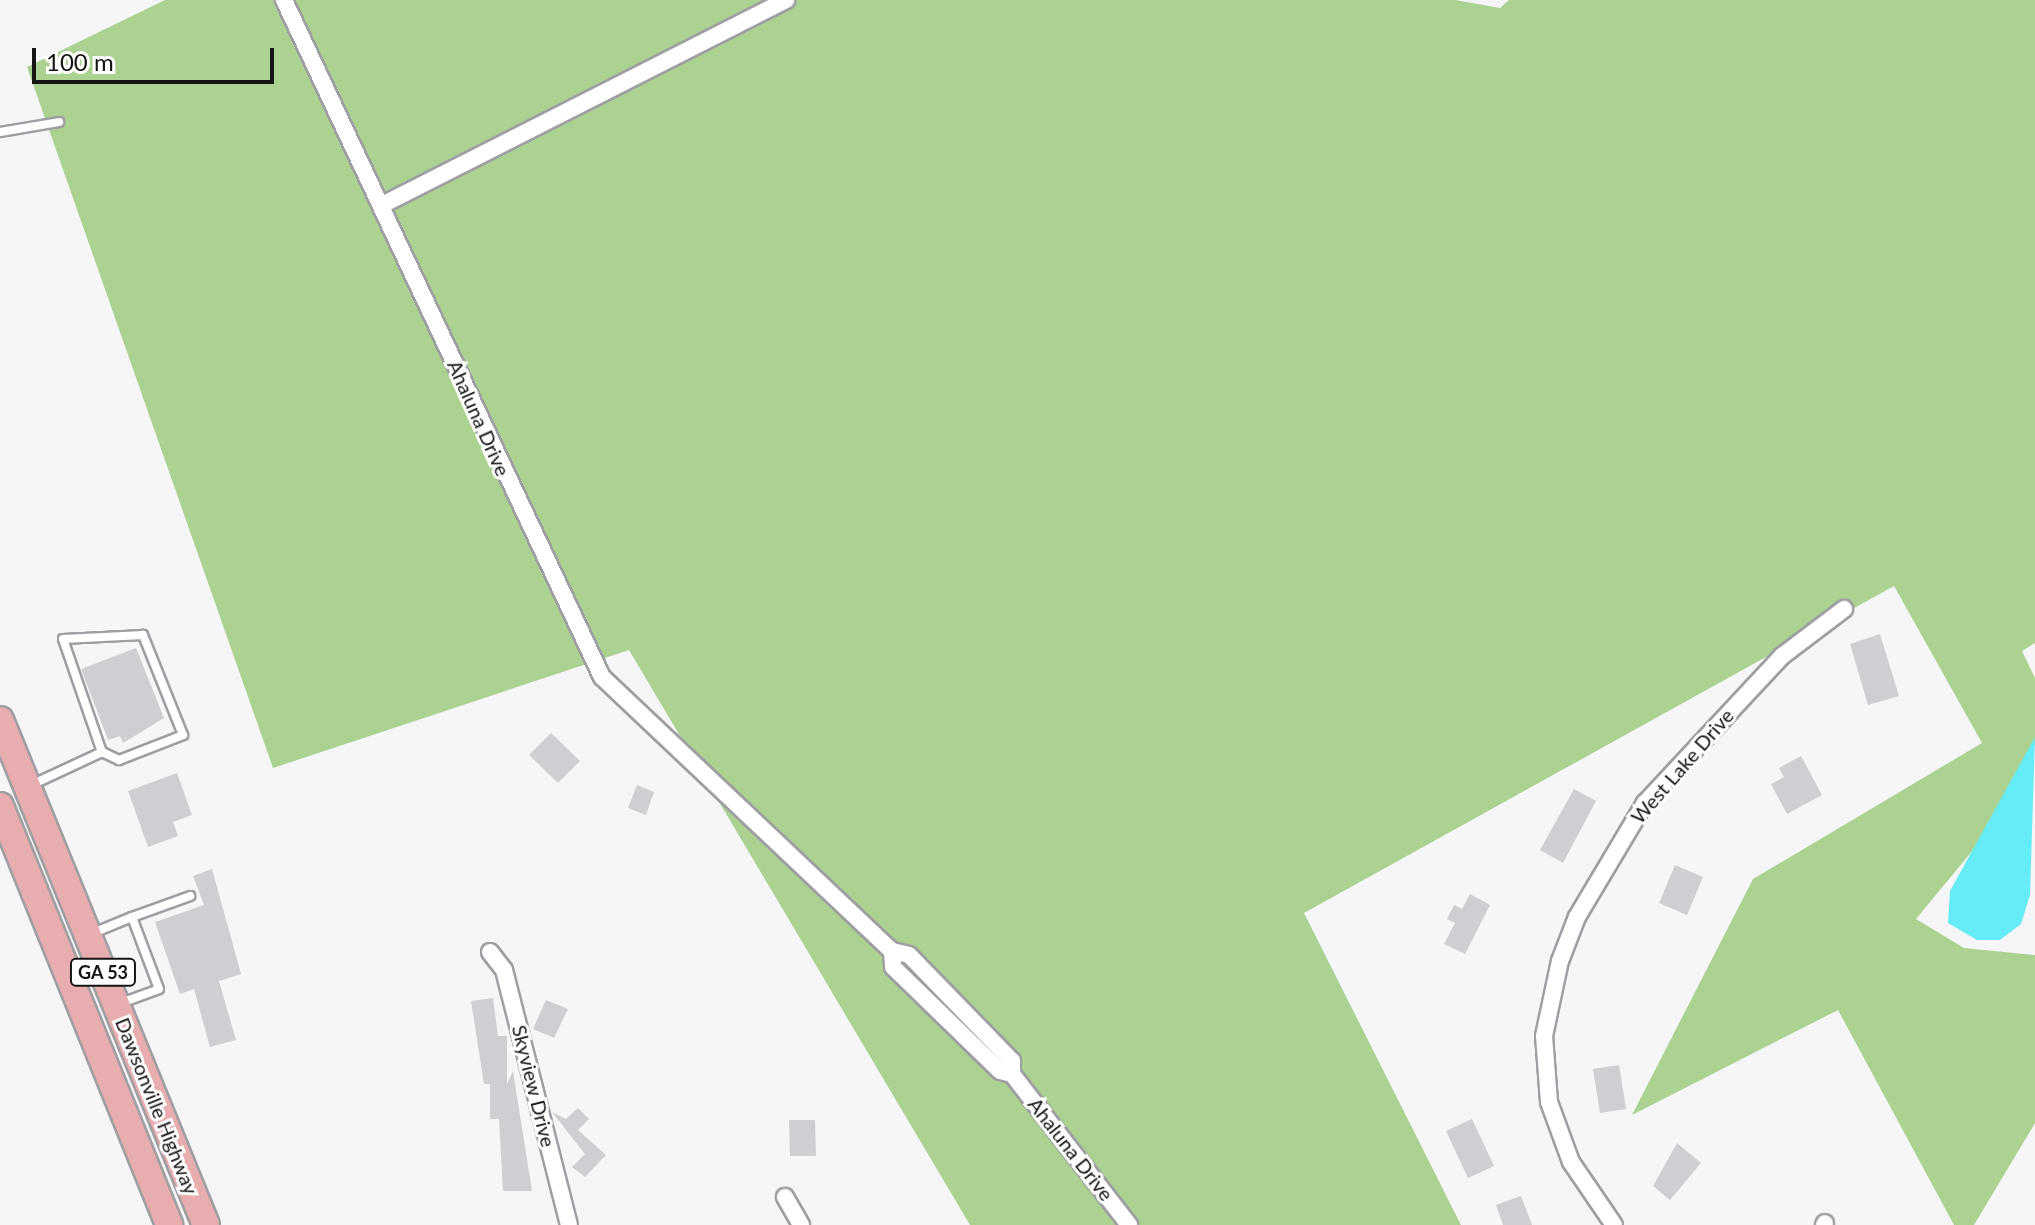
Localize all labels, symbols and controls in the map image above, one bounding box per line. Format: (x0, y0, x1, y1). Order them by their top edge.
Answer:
scale bar (36, 32, 278, 82)
text: 100 m (46, 47, 114, 76)
street label: Ahaluna Drive (443, 356, 515, 480)
street label: West Lake Drive (1626, 704, 1738, 828)
road number: GA 53 (69, 958, 137, 986)
street label: Dawsonville Highway (111, 1014, 203, 1198)
street label: Skyview Drive (507, 1022, 561, 1150)
street label: Ahaluna Drive (1023, 1093, 1119, 1205)

